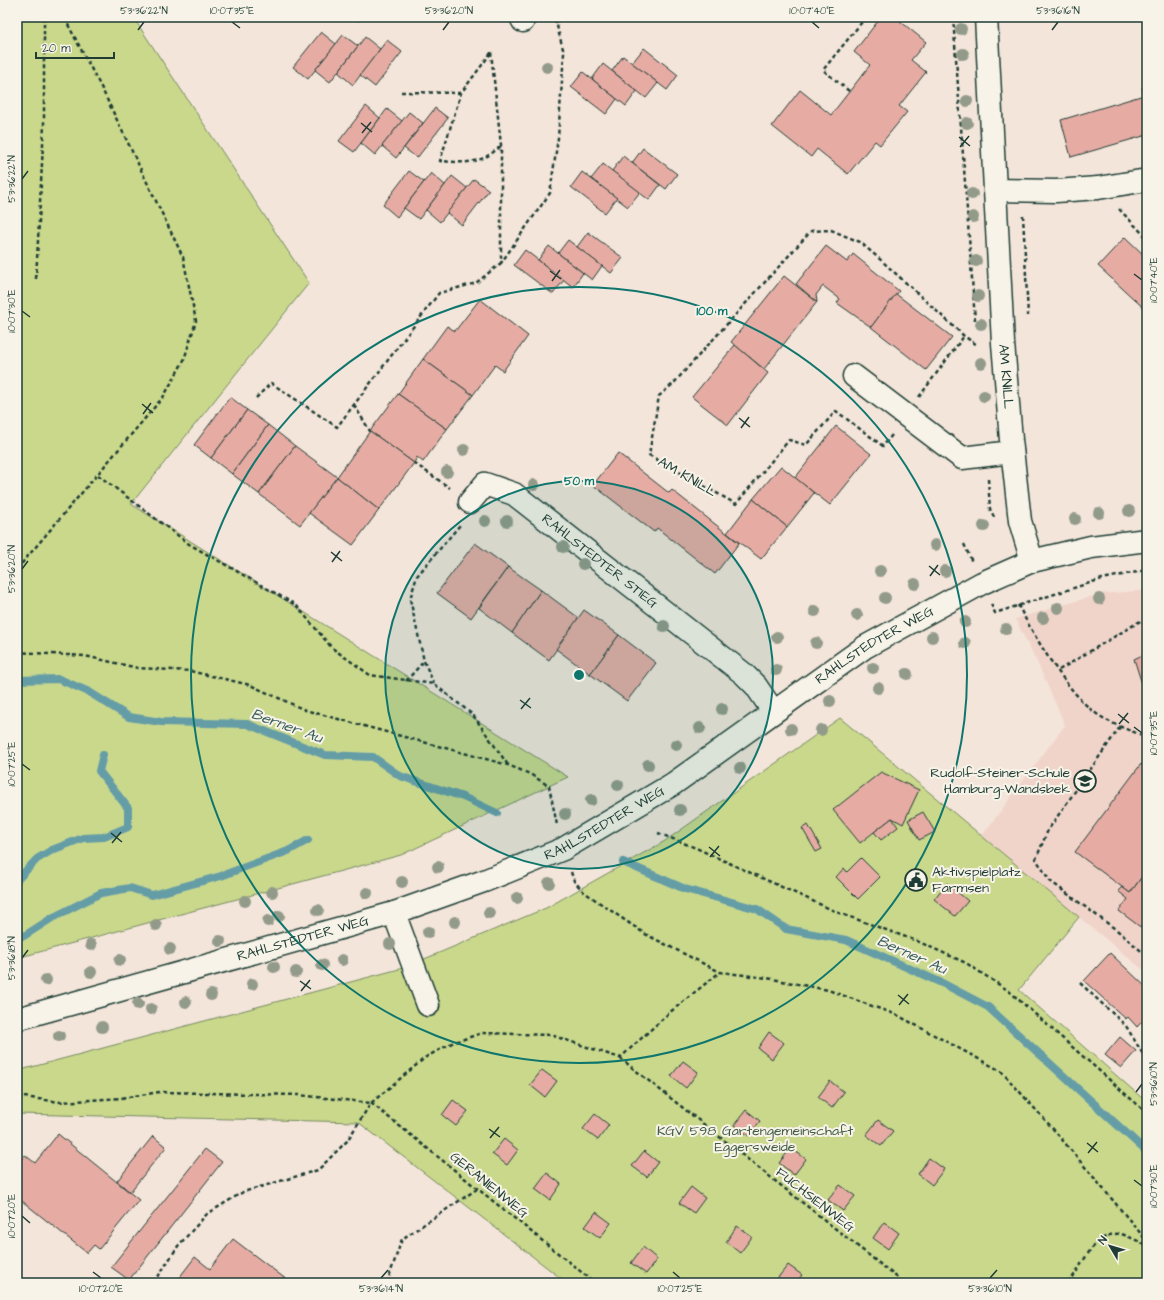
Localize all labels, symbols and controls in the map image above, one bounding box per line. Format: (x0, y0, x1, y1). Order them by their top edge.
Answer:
text: 53°36'22"N (120, 4, 168, 18)
text: 10°07'35"E (210, 4, 254, 18)
text: 53°36'20"N (425, 4, 473, 18)
text: 10°07'40"E (789, 4, 835, 18)
text: 53°36'16"N (1036, 4, 1080, 18)
scale bar (36, 34, 114, 60)
text: 20 m (42, 40, 71, 57)
text: 53°36'22"N (5, 155, 19, 203)
text: 10°07'40"E (1147, 257, 1161, 303)
text: 10°07'30"E (5, 289, 19, 333)
text: 100 m (697, 303, 728, 320)
street label: AM KNILL (993, 343, 1018, 410)
street label: AM KNILL (654, 452, 720, 502)
text: 50 m (564, 473, 595, 490)
street label: RAHLSTEDTER STIEG (537, 509, 662, 613)
text: 53°36'20"N (5, 545, 19, 593)
street label: RAHLSTEDTER WEG (811, 601, 938, 689)
centre of rings (572, 668, 586, 682)
water label: Berner Au (249, 703, 327, 749)
text: 10°07'35"E (1147, 711, 1161, 755)
text: 10°07'25"E (5, 741, 19, 786)
place label: Rudolf-Steiner-Schule Hamburg-Wandsbek (930, 763, 1070, 799)
school or university icon: Rudolf-Steiner-Schule Hamburg-Wandsbek (1072, 768, 1098, 794)
street label: RAHLSTEDTER WEG (541, 781, 669, 866)
place label: Aktivspielplatz Farmsen (932, 862, 1021, 898)
public building icon: Aktivspielplatz Farmsen (903, 867, 929, 893)
street label: RAHLSTEDTER WEG (235, 910, 371, 967)
water label: Berner Au (874, 930, 951, 980)
text: 53°36'18"N (5, 936, 19, 980)
text: 53°36'10"N (1147, 1062, 1161, 1106)
park label: KGV 598 Gartengemeinschaft Eggersweide (657, 1121, 853, 1157)
street label: GERANIENWEG (445, 1147, 533, 1223)
street label: FUCHSIENWEG (771, 1163, 859, 1237)
text: 10°07'30"E (1147, 1164, 1161, 1208)
text: 10°07'20"E (5, 1194, 19, 1238)
north arrow (1090, 1226, 1130, 1266)
text: N (1094, 1233, 1111, 1247)
text: 10°07'20"E (79, 1282, 123, 1296)
text: 53°36'14"N (359, 1282, 403, 1296)
text: 10°07'25"E (658, 1282, 703, 1296)
text: 53°36'10"N (968, 1282, 1012, 1296)

